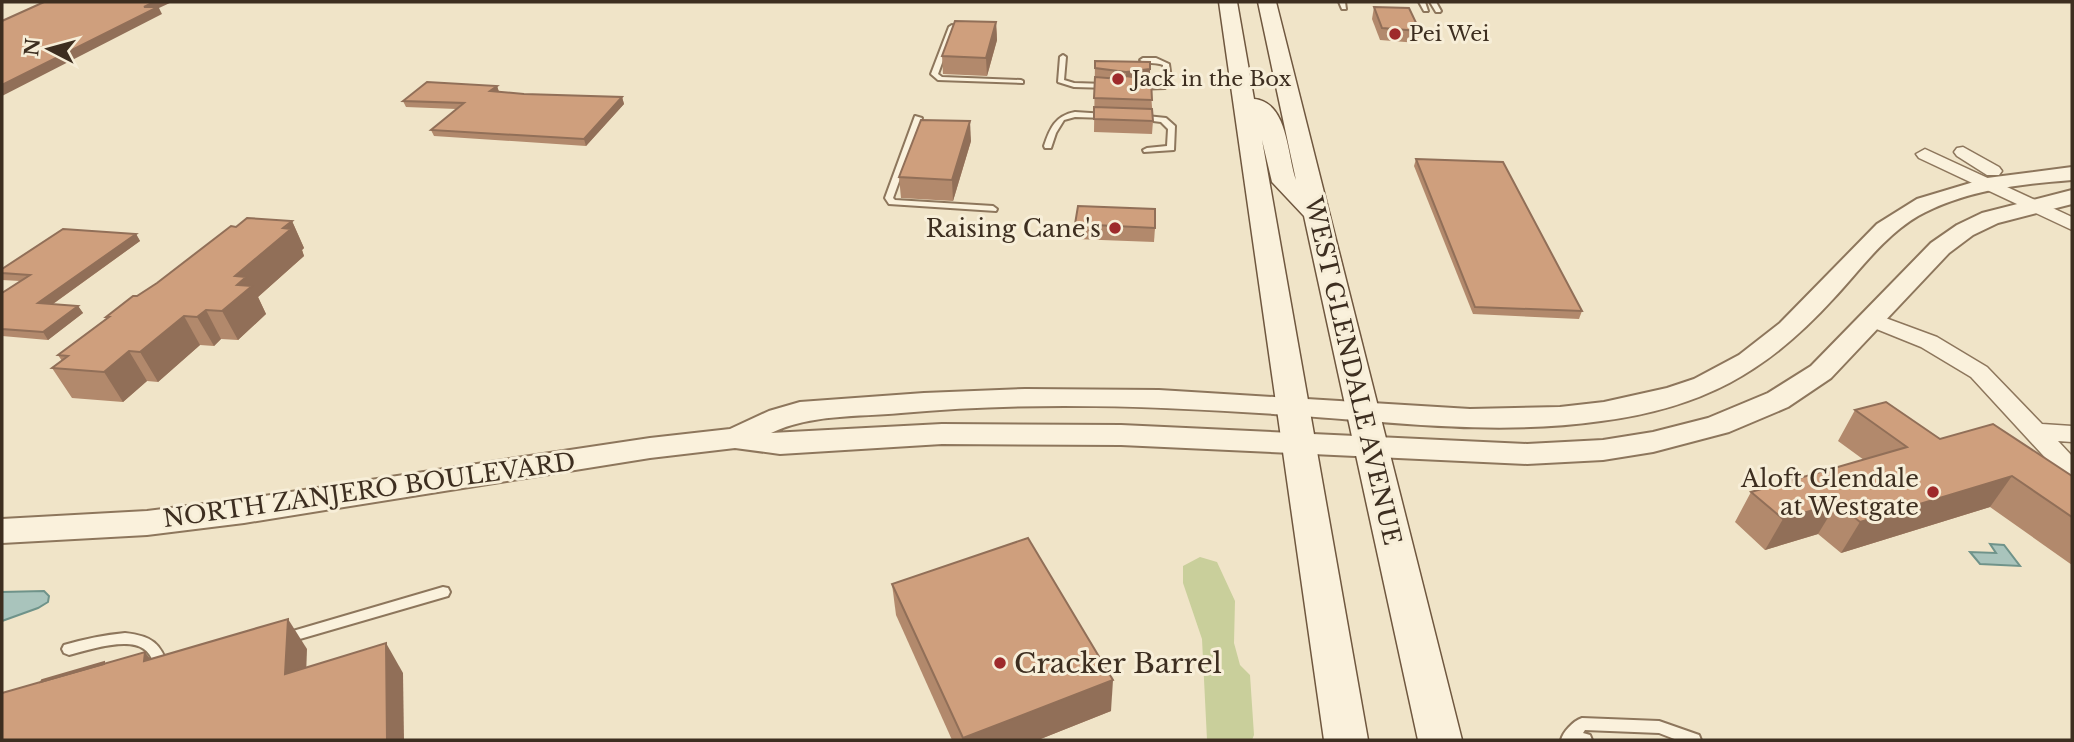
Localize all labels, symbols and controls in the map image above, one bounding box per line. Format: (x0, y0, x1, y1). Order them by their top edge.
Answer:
north arrow (14, 14, 84, 84)
place label: Pei Wei (1409, 21, 1489, 47)
marker: Pei Wei (1387, 26, 1403, 42)
text: N (20, 37, 45, 57)
place label: Jack in the Box (1129, 66, 1292, 92)
marker: Jack in the Box (1110, 71, 1126, 87)
street label: WEST GLENDALE AVENUE (1299, 193, 1407, 548)
place label: Raising Cane's (926, 214, 1101, 243)
marker: Raising Cane's (1107, 220, 1123, 236)
street label: NORTH ZANJERO BOULEVARD (161, 447, 577, 533)
place label: Aloft Glendale at Westgate (1740, 464, 1919, 521)
marker: Aloft Glendale at Westgate (1925, 484, 1941, 500)
place label: Cracker Barrel (1014, 646, 1222, 681)
marker: Cracker Barrel (992, 655, 1008, 671)

